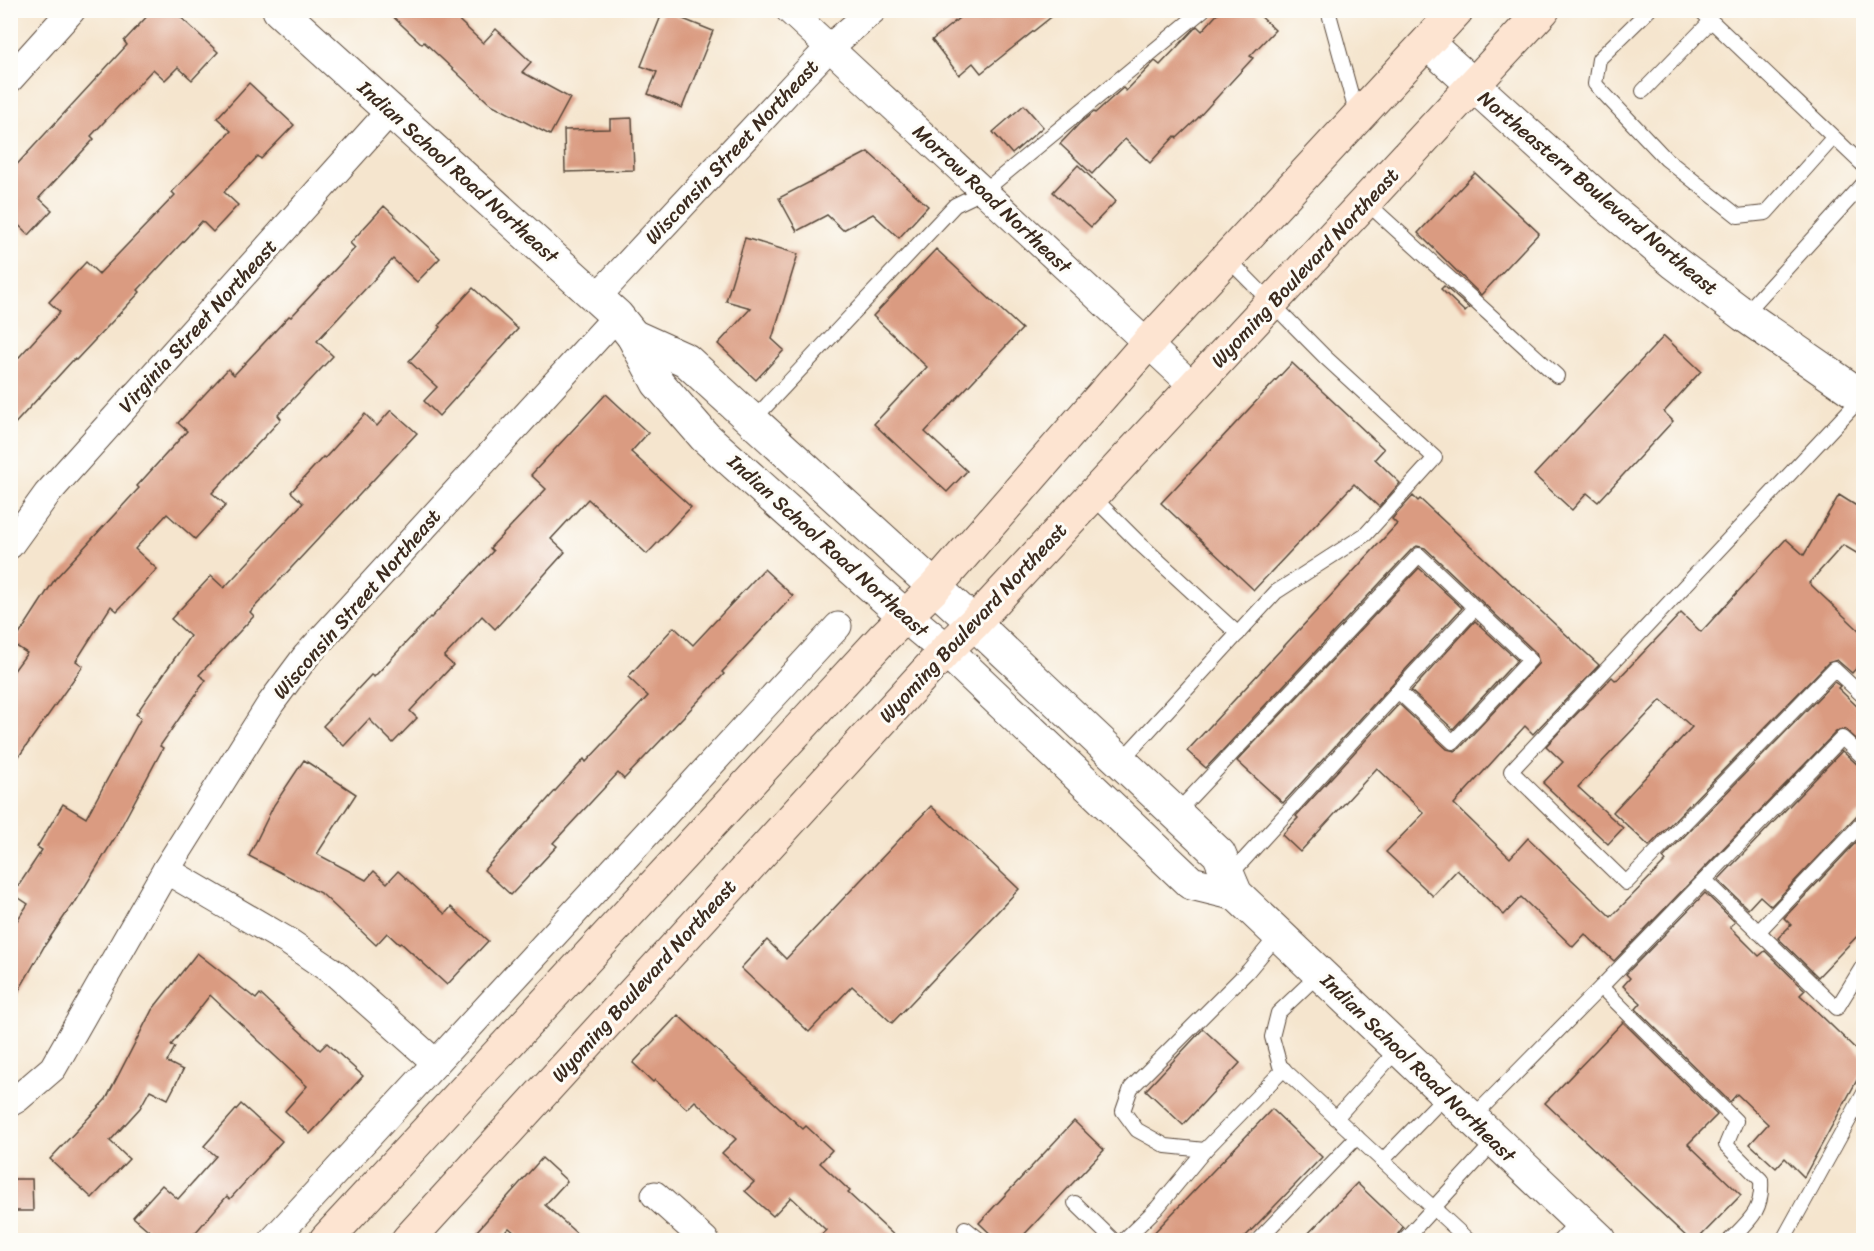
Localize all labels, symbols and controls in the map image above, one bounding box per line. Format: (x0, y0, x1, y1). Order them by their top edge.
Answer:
street label: Wisconsin Street Northeast (636, 51, 828, 253)
street label: Indian School Road Northeast (348, 71, 568, 273)
street label: Northeastern Boulevard Northeast (1470, 81, 1726, 305)
street label: Morrow Road Northeast (904, 115, 1081, 283)
street label: Wyoming Boulevard Northeast (1202, 159, 1408, 377)
street label: Virginia Street Northeast (110, 230, 287, 421)
street label: Indian School Road Northeast (718, 445, 938, 647)
street label: Wisconsin Street Northeast (264, 500, 450, 707)
street label: Wyoming Boulevard Northeast (870, 514, 1076, 732)
street label: Wyoming Boulevard Northeast (543, 871, 746, 1091)
street label: Indian School Road Northeast (1311, 964, 1525, 1172)

